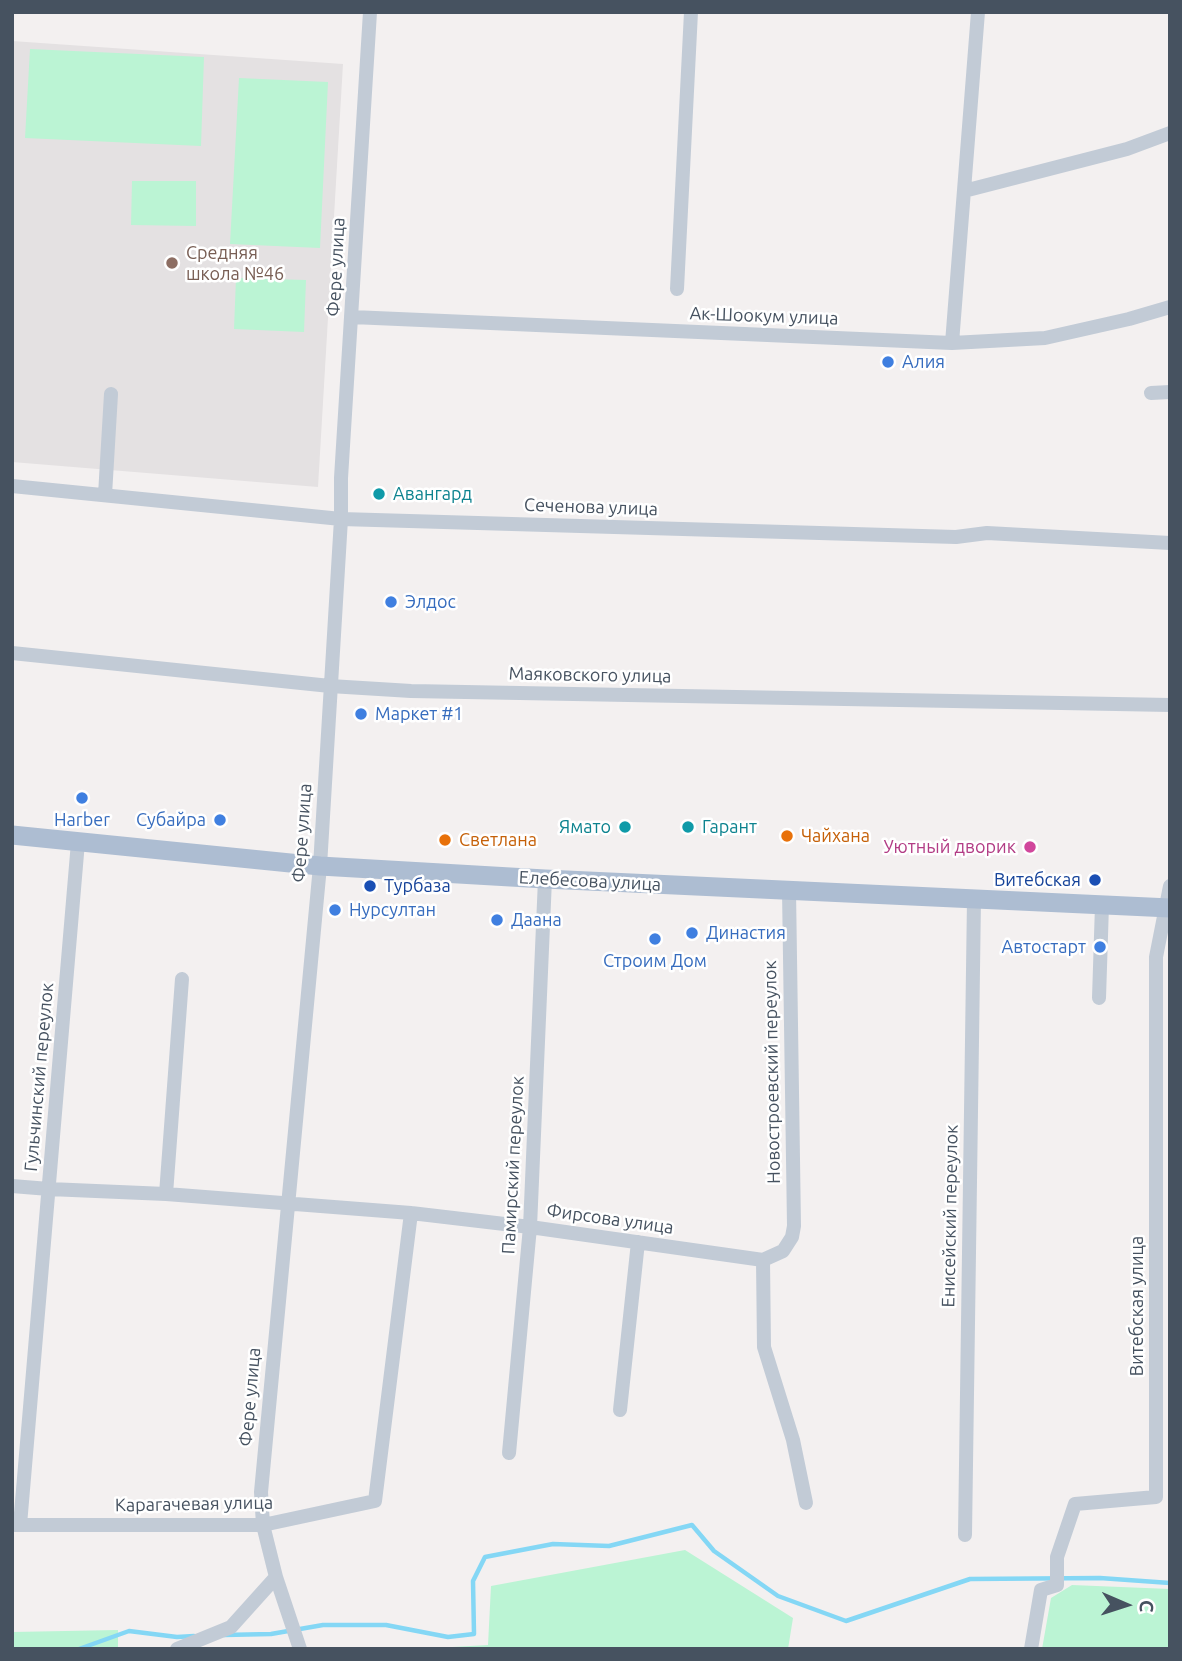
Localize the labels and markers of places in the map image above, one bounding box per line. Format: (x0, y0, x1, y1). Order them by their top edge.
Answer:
place label: Средняя школа №46 (186, 242, 284, 284)
marker: Средняя школа №46 (164, 255, 180, 271)
place label: Алия (902, 351, 945, 373)
marker: Алия (880, 354, 896, 370)
place label: Авангард (393, 483, 472, 505)
marker: Авангард (371, 486, 387, 502)
place label: Элдос (405, 591, 456, 613)
marker: Элдос (383, 594, 399, 610)
place label: Маркет #1 (375, 703, 463, 725)
marker: Маркет #1 (353, 706, 369, 722)
marker: Harber (74, 790, 90, 806)
place label: Harber (54, 809, 110, 831)
place label: Субайра (136, 809, 206, 831)
marker: Субайра (212, 812, 228, 828)
place label: Ямато (559, 816, 611, 838)
place label: Гарант (702, 816, 757, 838)
marker: Ямато (617, 819, 633, 835)
marker: Гарант (680, 819, 696, 835)
place label: Чайхана (801, 825, 870, 847)
marker: Чайхана (779, 828, 795, 844)
place label: Светлана (459, 829, 537, 851)
marker: Светлана (437, 832, 453, 848)
place label: Уютный дворик (884, 836, 1016, 858)
marker: Уютный дворик (1022, 839, 1038, 855)
place label: Витебская (994, 869, 1081, 891)
marker: Витебская (1087, 872, 1103, 888)
place label: Турбаза (384, 875, 451, 897)
marker: Турбаза (362, 878, 378, 894)
place label: Нурсултан (349, 899, 436, 921)
marker: Нурсултан (327, 902, 343, 918)
place label: Даана (511, 909, 562, 931)
marker: Даана (489, 912, 505, 928)
place label: Династия (706, 922, 786, 944)
marker: Династия (684, 925, 700, 941)
marker: Строим Дом (647, 931, 663, 947)
place label: Автостарт (1001, 936, 1086, 958)
marker: Автостарт (1092, 939, 1108, 955)
place label: Строим Дом (603, 950, 707, 972)

